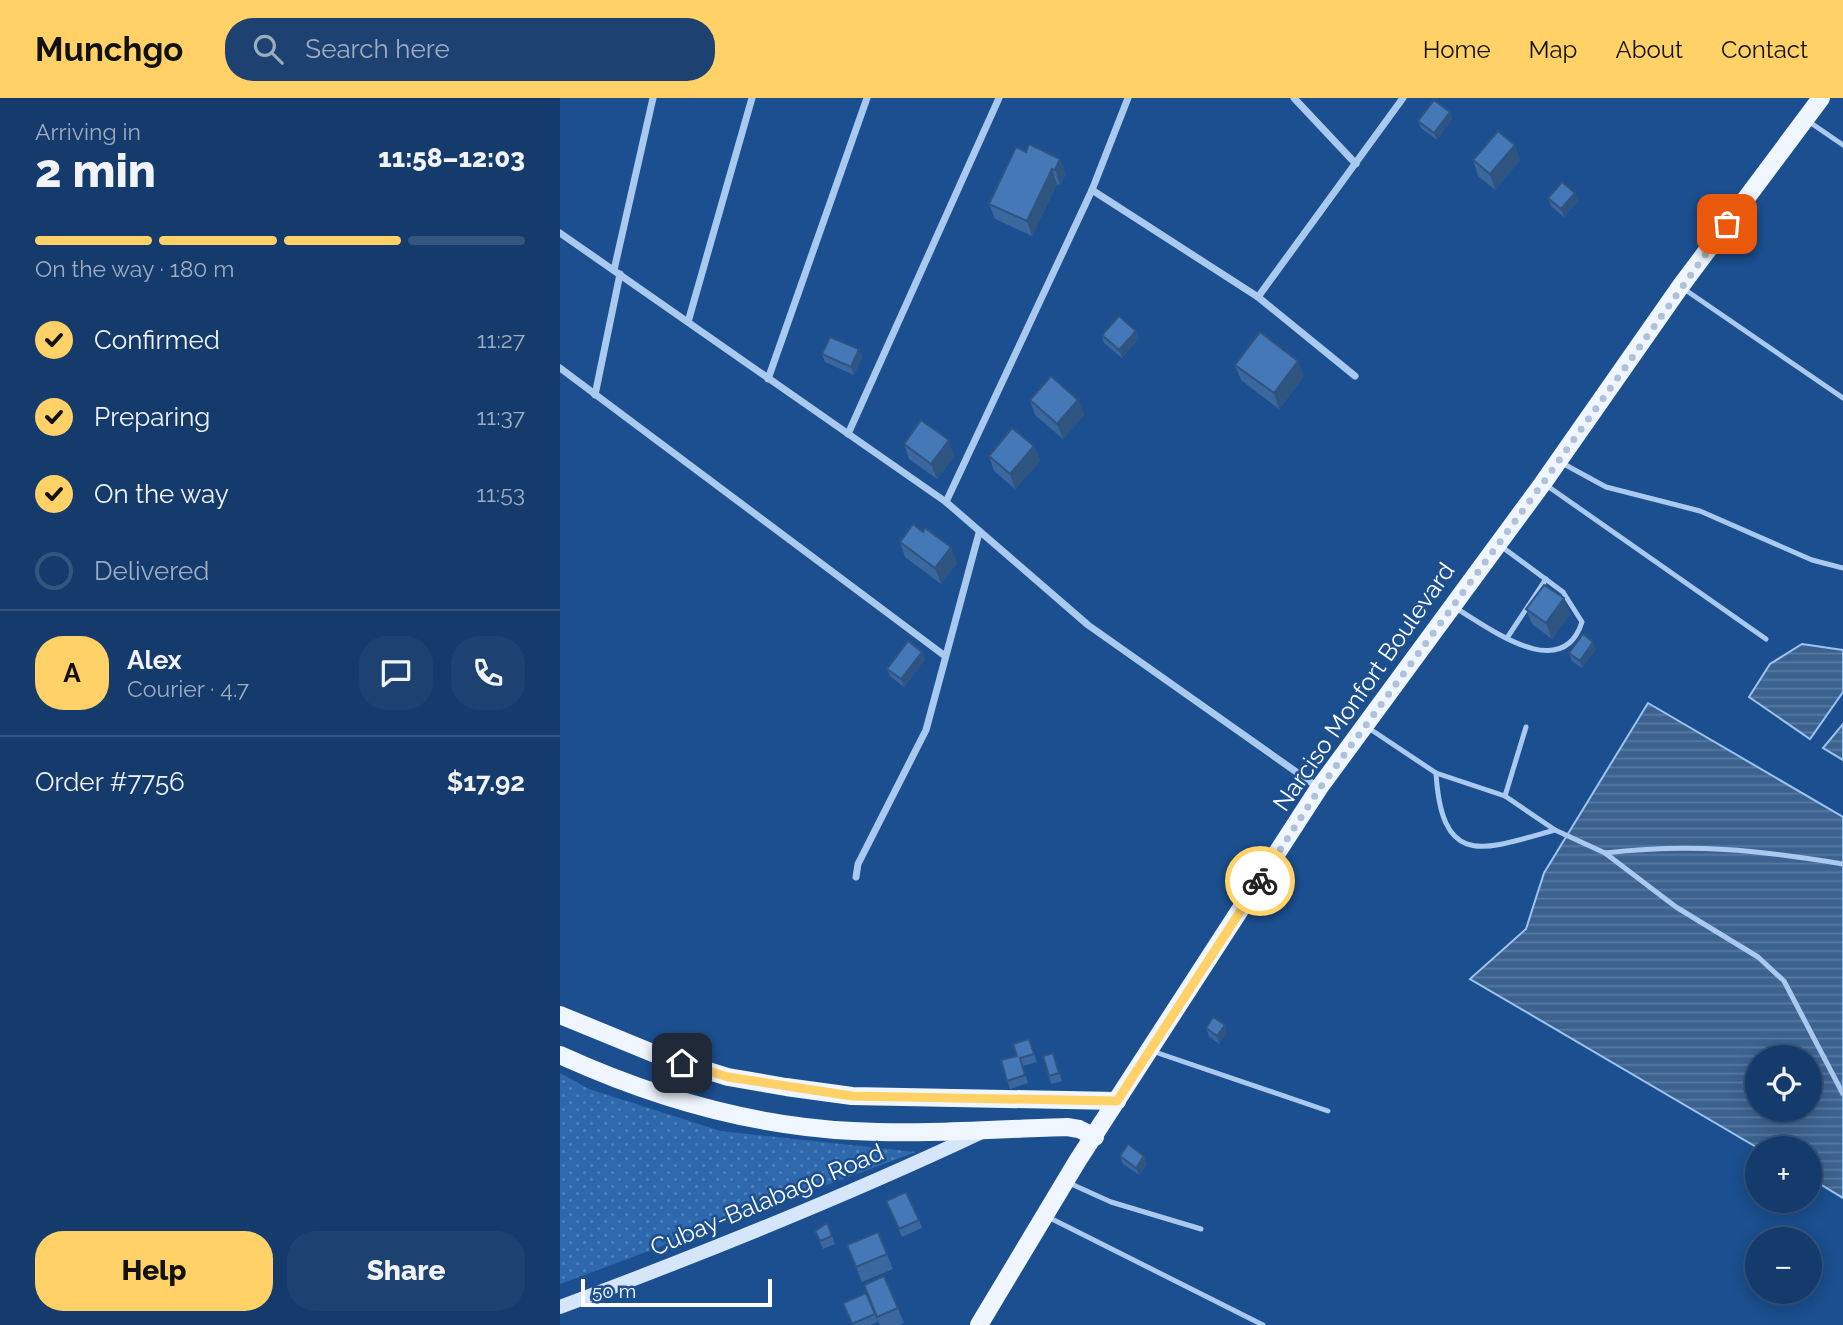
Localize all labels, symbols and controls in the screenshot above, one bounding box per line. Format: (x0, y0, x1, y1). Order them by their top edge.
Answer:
search box (225, 18, 715, 81)
text: Munchgo (35, 30, 183, 69)
icon: search (249, 30, 287, 68)
text: Search here (305, 34, 450, 64)
text: Home (1423, 35, 1491, 64)
text: Map (1529, 35, 1577, 64)
text: About (1615, 35, 1683, 64)
text: Contact (1721, 35, 1808, 64)
text: Arriving in (35, 118, 141, 145)
text: 11:58–12:03 (378, 143, 525, 173)
text: 2 min (35, 144, 156, 198)
pin (1697, 194, 1757, 254)
icon: bag (1708, 205, 1746, 243)
text: On the way · 180 m (35, 255, 234, 282)
icon: check (35, 321, 73, 359)
text: Confirmed (94, 325, 220, 355)
text: 11:27 (477, 326, 525, 353)
icon: check (35, 398, 73, 436)
text: Preparing (94, 402, 210, 432)
text: 11:37 (477, 403, 525, 430)
icon: check (35, 475, 73, 513)
text: On the way (94, 479, 229, 509)
text: 11:53 (476, 480, 525, 507)
text: Delivered (94, 556, 209, 586)
street label: Narciso Monfort Boulevard (1267, 557, 1461, 817)
button: chat (359, 636, 433, 710)
button: phone (451, 636, 525, 710)
text: Alex (127, 645, 182, 675)
text: A (63, 658, 81, 688)
text: Courier · 4.7 (127, 675, 249, 702)
text: Order #7756 (35, 767, 185, 797)
text: $17.92 (447, 767, 525, 797)
courier (1225, 846, 1295, 916)
icon: bike (1241, 862, 1279, 900)
pin (652, 1033, 712, 1093)
icon: home (663, 1044, 701, 1082)
map controls (1745, 1045, 1822, 1304)
button: locate (1745, 1045, 1822, 1122)
button: + (1745, 1136, 1822, 1213)
street label: Cubay-Balabago Road (646, 1137, 888, 1262)
button: − (1745, 1227, 1822, 1304)
button: Help (35, 1231, 273, 1311)
button: Share (287, 1231, 525, 1311)
scale bar (581, 1276, 772, 1308)
text: 50 m (592, 1280, 636, 1302)

